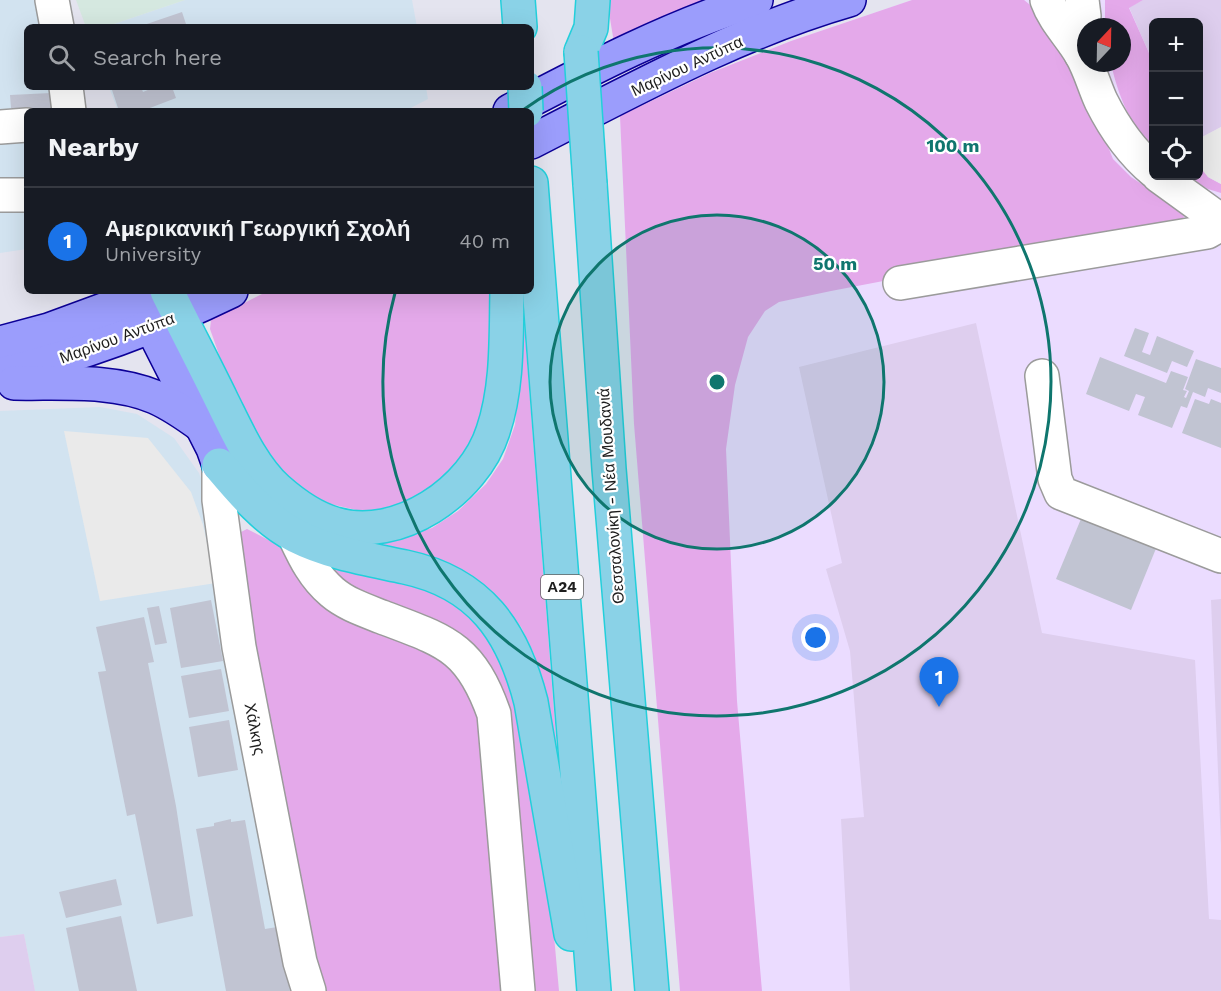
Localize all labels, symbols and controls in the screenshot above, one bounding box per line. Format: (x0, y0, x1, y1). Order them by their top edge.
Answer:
north arrow (1077, 18, 1131, 72)
map controls (1149, 18, 1203, 180)
button: + (1149, 18, 1203, 72)
search box (24, 24, 534, 90)
street label: Μαρίνου Αντύπα (628, 32, 746, 100)
icon: search (45, 41, 78, 74)
text: Search here (93, 45, 222, 70)
button: − (1149, 72, 1203, 126)
button: locate (1149, 126, 1203, 180)
text: Nearby (48, 132, 139, 162)
text: 100 m (926, 135, 980, 156)
text: Αμερικανική Γεωργική Σχολή (105, 216, 411, 241)
text: 1 (63, 229, 72, 253)
text: 40 m (459, 229, 510, 253)
text: University (105, 242, 201, 266)
text: 50 m (813, 253, 857, 274)
street label: Μαρίνου Αντύπα (57, 308, 177, 368)
centre of rings (707, 372, 727, 392)
street label: Θεσσαλονίκη - Νέα Μουδανιά (594, 388, 628, 604)
road number: Α24 (541, 575, 583, 599)
your location (801, 623, 830, 652)
pin: 1 (920, 658, 958, 707)
street label: Χάλκης (241, 701, 269, 757)

